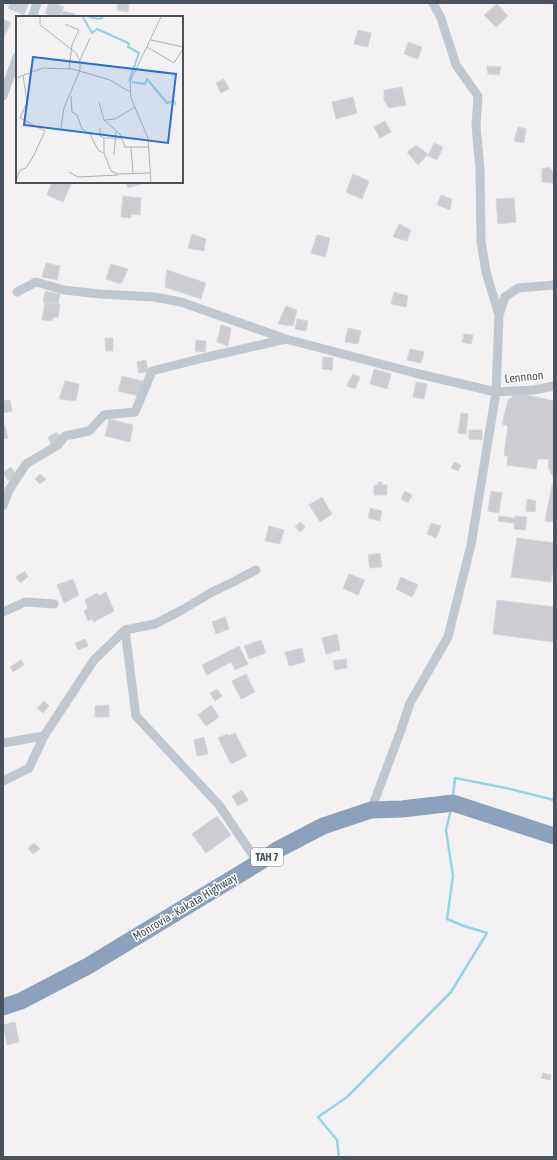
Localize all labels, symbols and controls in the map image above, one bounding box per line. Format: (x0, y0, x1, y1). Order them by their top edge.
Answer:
inset map (16, 16, 183, 183)
street label: Lennnon (504, 368, 544, 386)
road number: TAH 7 (251, 848, 283, 866)
street label: Monrovia - Kakata Highway (130, 870, 240, 944)

